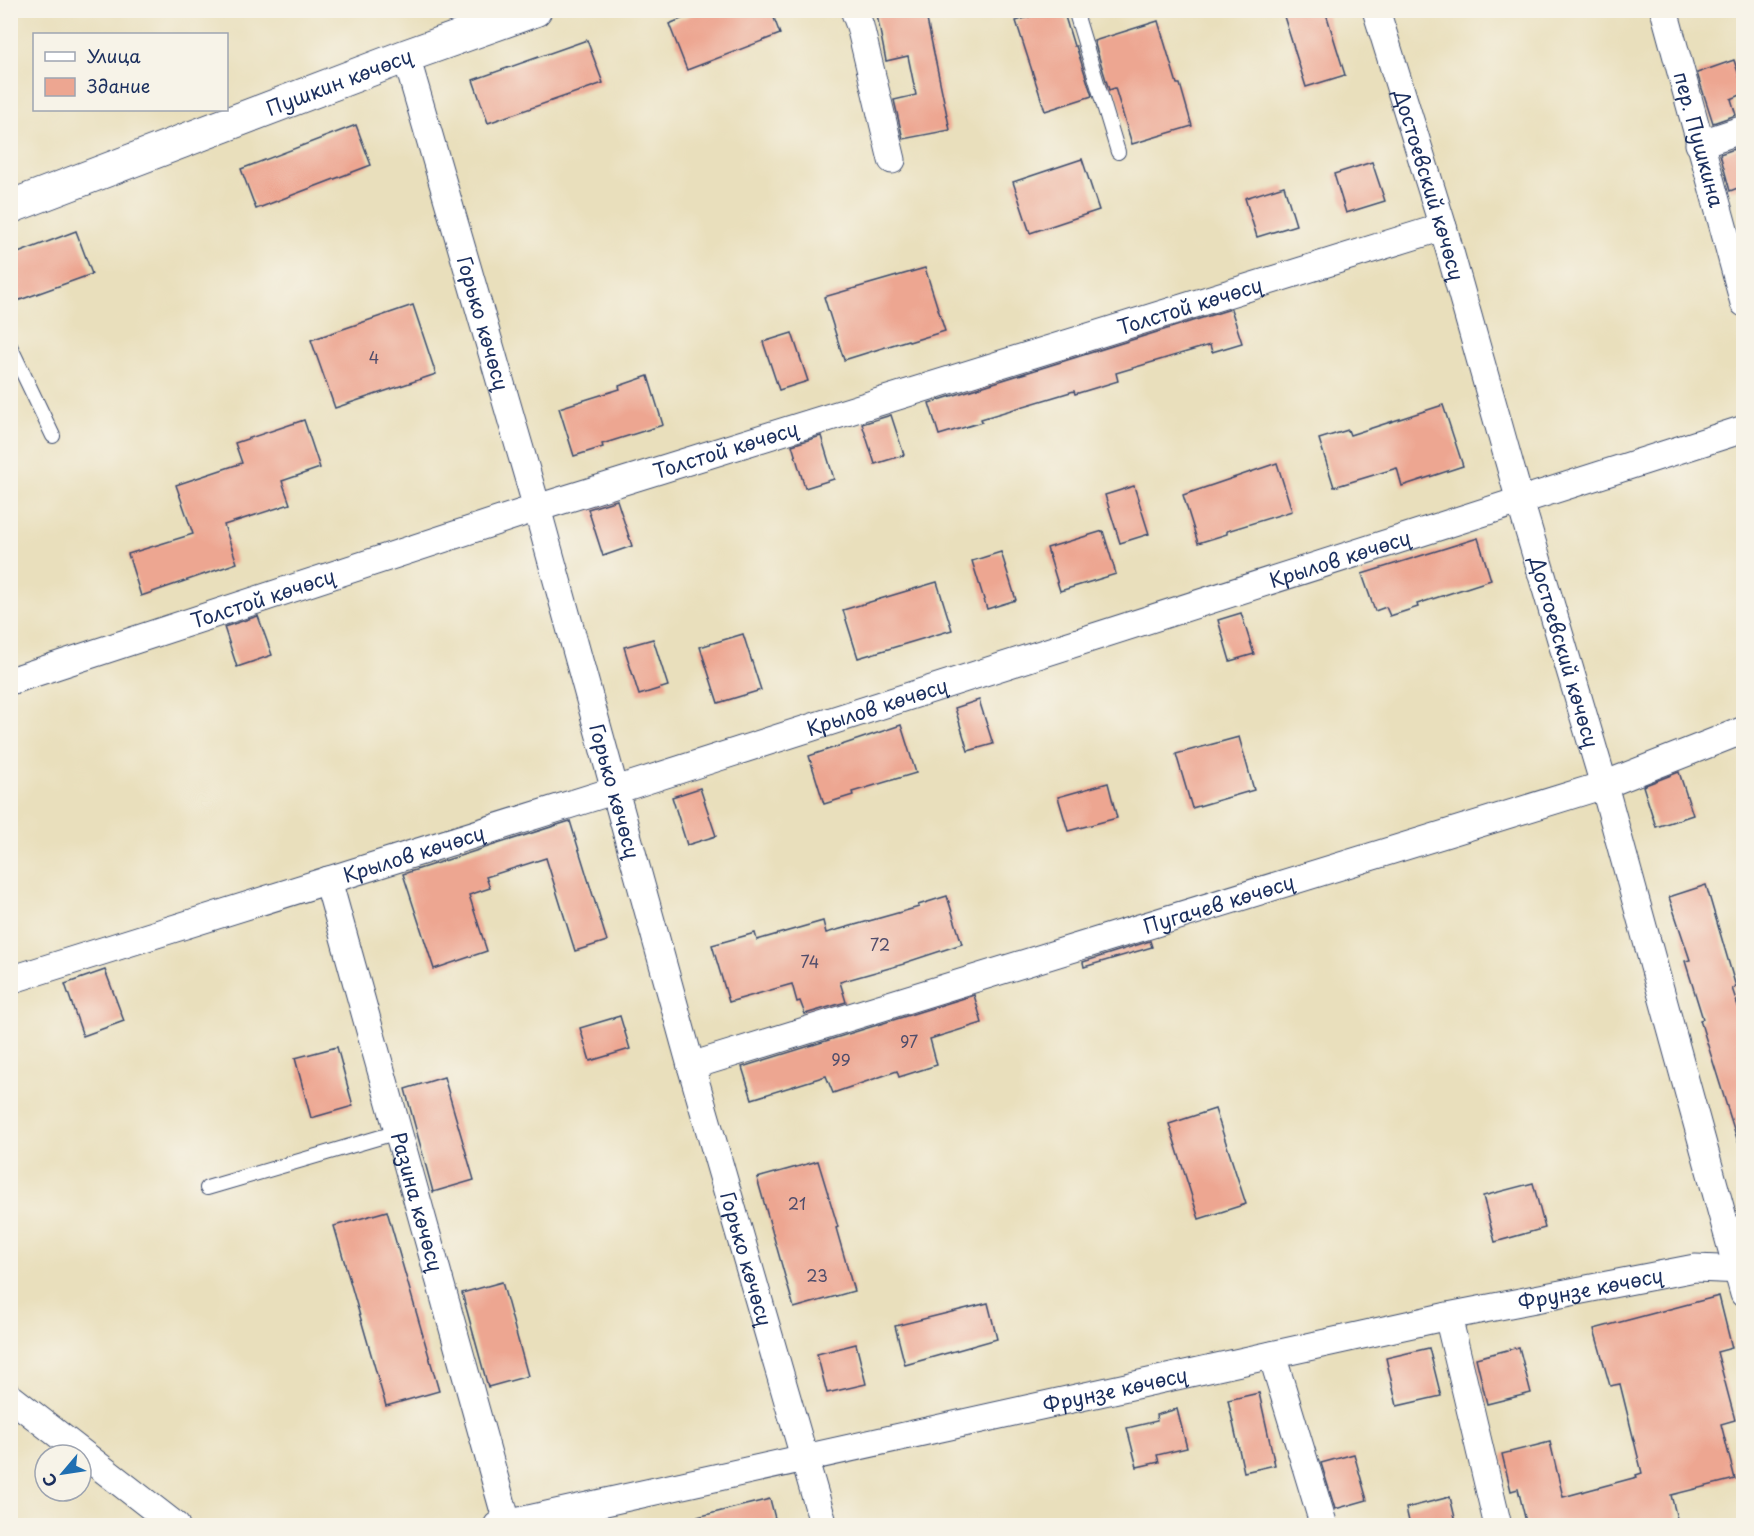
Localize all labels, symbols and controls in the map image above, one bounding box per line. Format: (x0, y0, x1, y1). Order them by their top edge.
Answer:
legend (33, 33, 228, 111)
street label: Пушкин көчөсү (262, 40, 417, 123)
text: Улица (87, 42, 141, 69)
street label: пер. Пушкина (1666, 68, 1732, 211)
text: Здание (87, 72, 150, 99)
street label: Достоевский көчөсү (1386, 85, 1472, 284)
street label: Горько көчөсү (450, 252, 517, 394)
street label: Толстой көчөсү (1113, 269, 1266, 342)
house number: 4 (369, 345, 379, 369)
street label: Толстой көчөсү (649, 413, 802, 486)
street label: Крылов көчөсү (1265, 522, 1415, 595)
street label: Достоевский көчөсү (1522, 552, 1607, 751)
street label: Толстой көчөсү (187, 560, 339, 636)
street label: Крылов көчөсү (802, 670, 952, 743)
street label: Горько көчөсү (582, 720, 648, 862)
street label: Крылов көчөсү (339, 817, 489, 890)
street label: Пугачев көчөсү (1139, 866, 1298, 941)
house number: 72 (870, 932, 890, 956)
house number: 74 (801, 949, 819, 973)
house number: 97 (900, 1029, 918, 1053)
house number: 99 (831, 1047, 851, 1071)
street label: Разина көчөсү (384, 1129, 451, 1275)
street label: Горько көчөсү (713, 1188, 780, 1330)
house number: 21 (788, 1191, 806, 1215)
street label: Фрунзе көчөсү (1515, 1259, 1666, 1317)
house number: 23 (806, 1263, 828, 1287)
street label: Фрунзе көчөсү (1040, 1359, 1191, 1420)
north arrow (33, 1443, 93, 1503)
text: С (36, 1470, 62, 1492)

